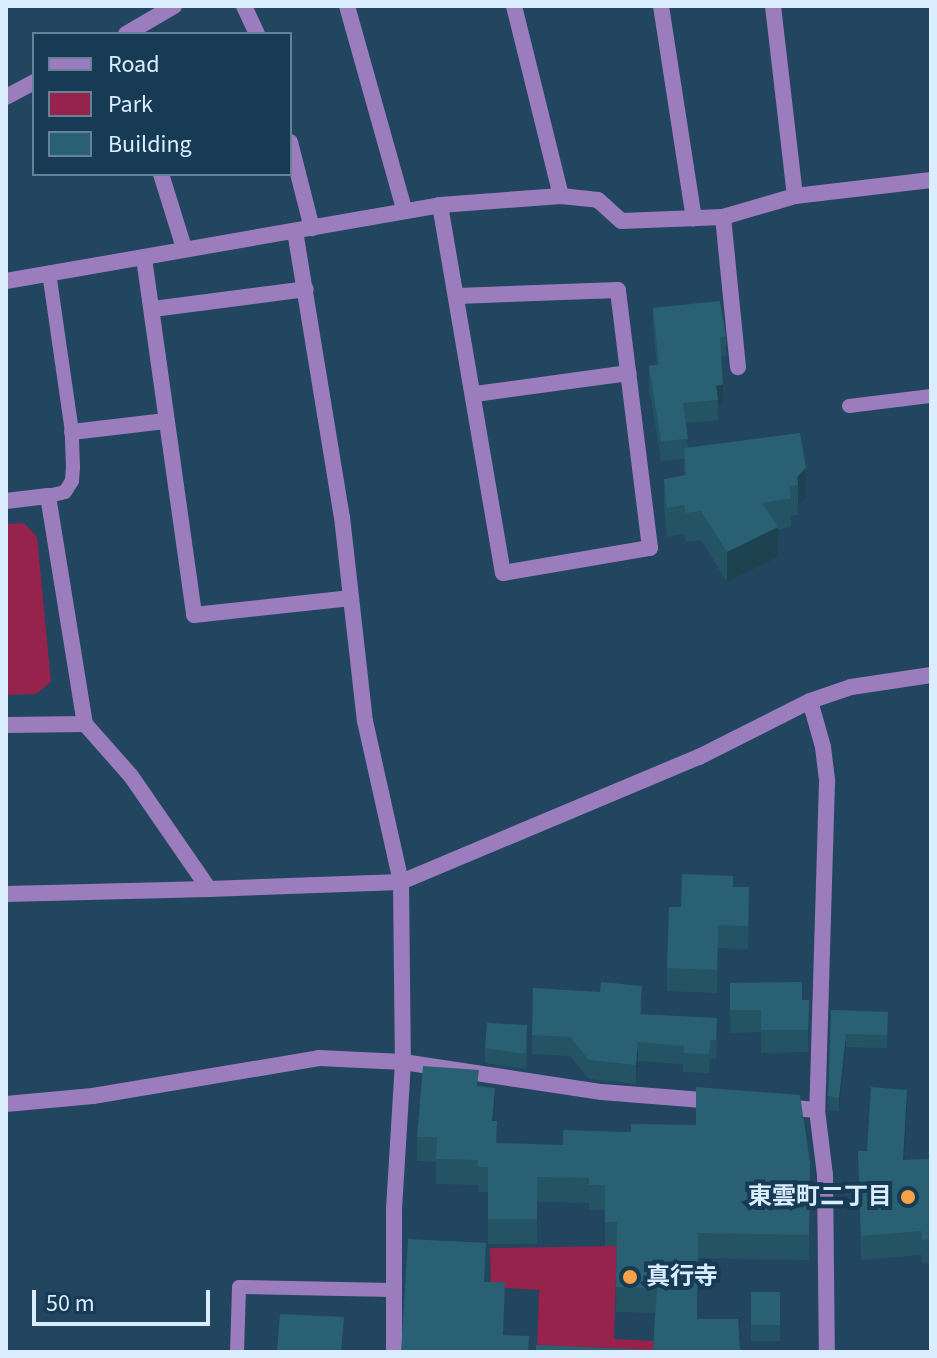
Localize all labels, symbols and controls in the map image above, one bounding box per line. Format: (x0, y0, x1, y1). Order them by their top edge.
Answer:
legend (32, 32, 292, 176)
text: Road (108, 47, 160, 82)
text: Park (108, 87, 153, 122)
text: Building (108, 127, 192, 162)
place label: 東雲町二丁目 (748, 1183, 892, 1211)
marker: 東雲町二丁目 (899, 1188, 917, 1206)
place label: 真行寺 (646, 1263, 718, 1291)
marker: 真行寺 (621, 1268, 639, 1286)
scale bar (36, 1274, 214, 1324)
text: 50 m (46, 1286, 95, 1321)

